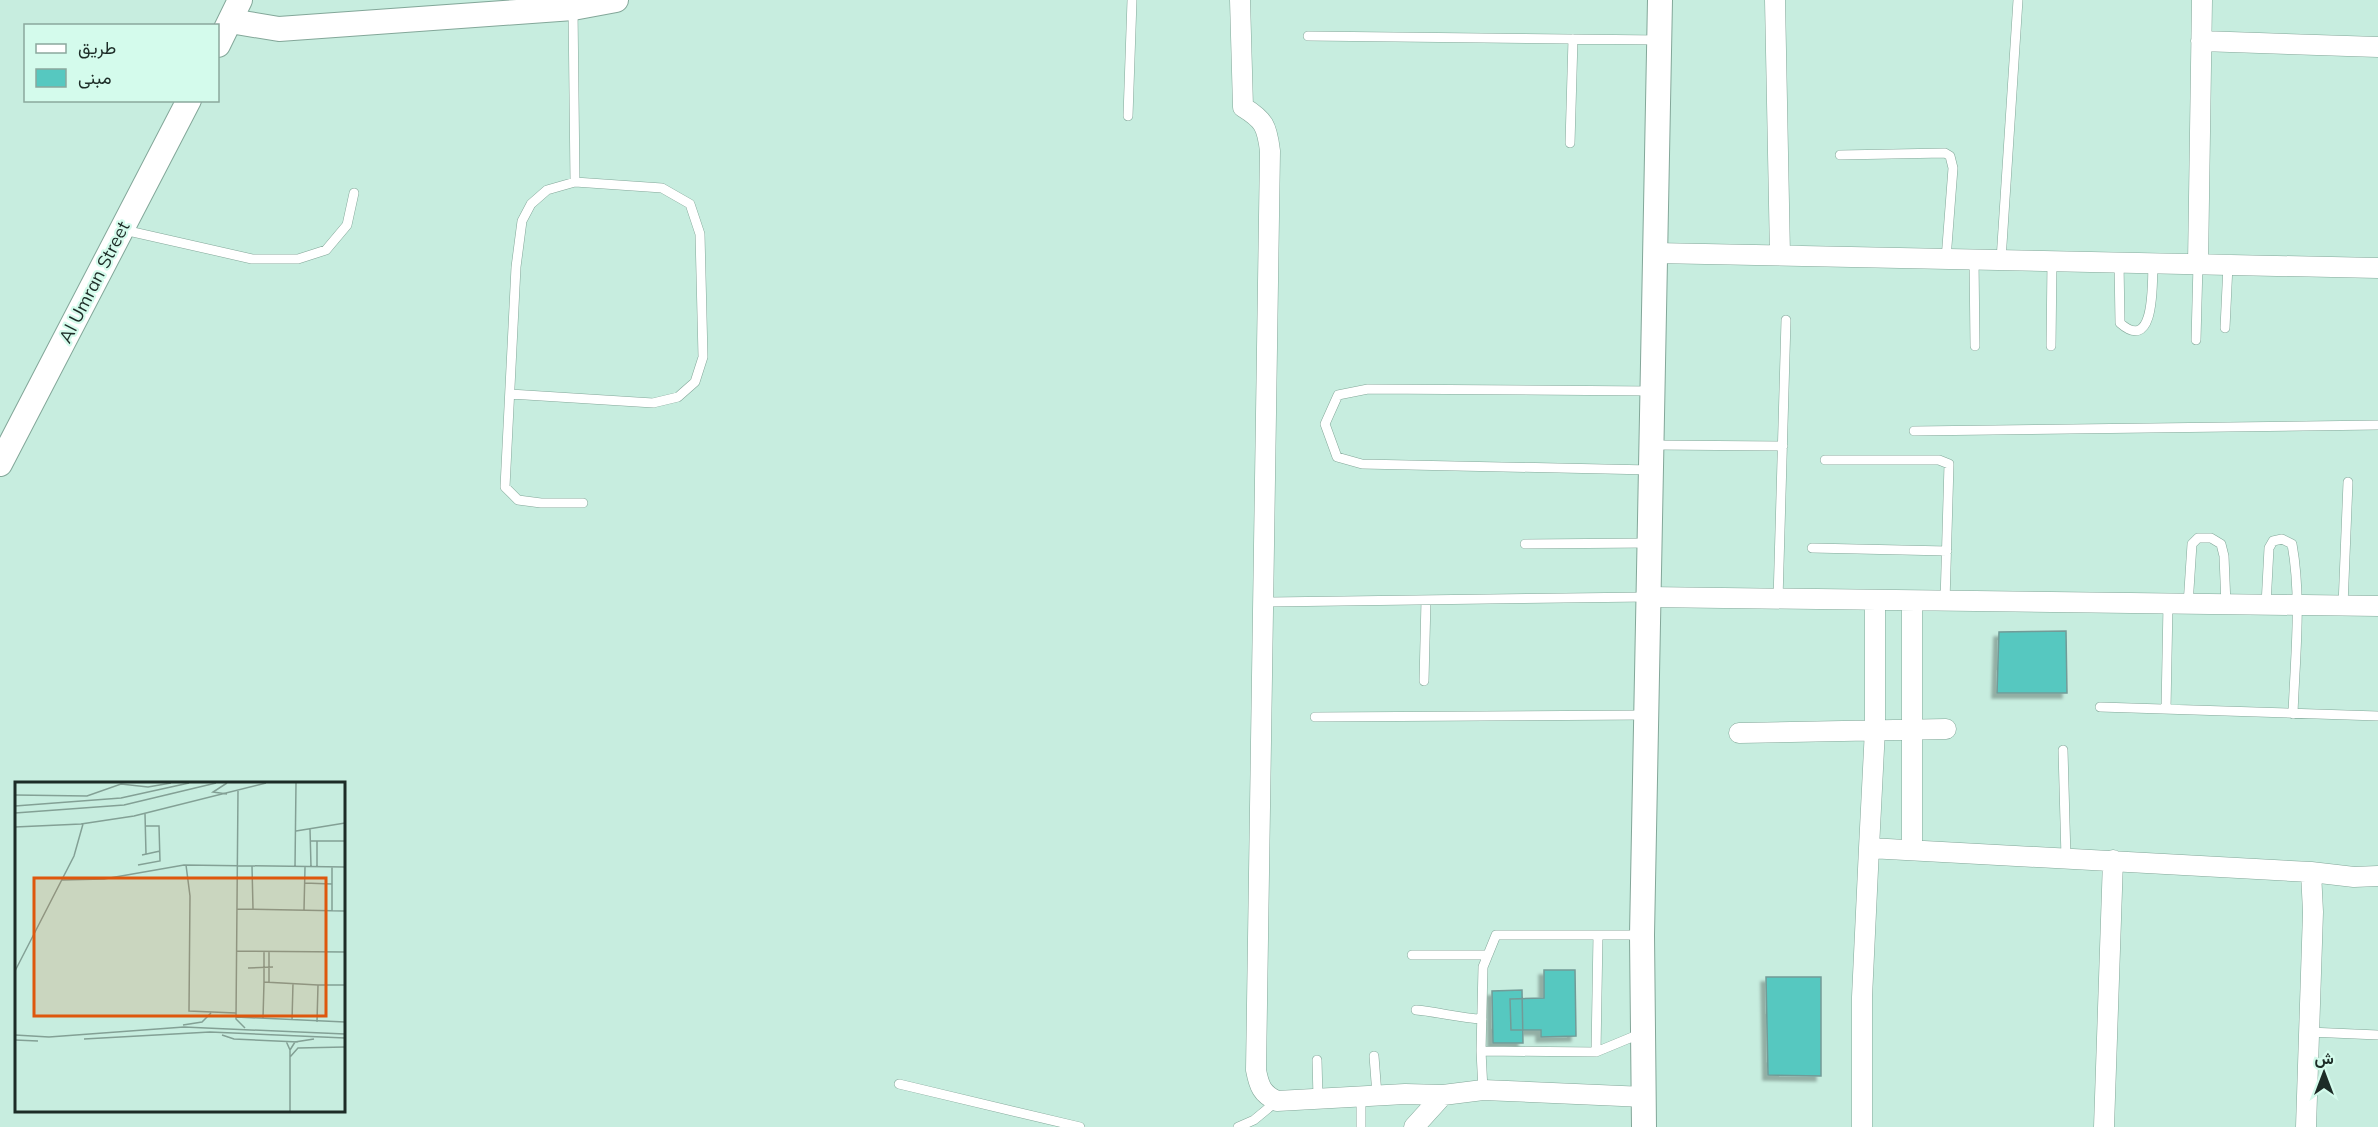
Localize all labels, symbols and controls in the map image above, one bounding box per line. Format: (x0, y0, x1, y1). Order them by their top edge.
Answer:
legend (24, 24, 219, 102)
text: طريق (78, 36, 116, 59)
text: مبنى (78, 66, 112, 89)
street label: Al Umran Street (53, 217, 135, 347)
inset map (15, 782, 345, 1112)
north arrow (2294, 1043, 2354, 1103)
text: ش (2314, 1048, 2334, 1068)

